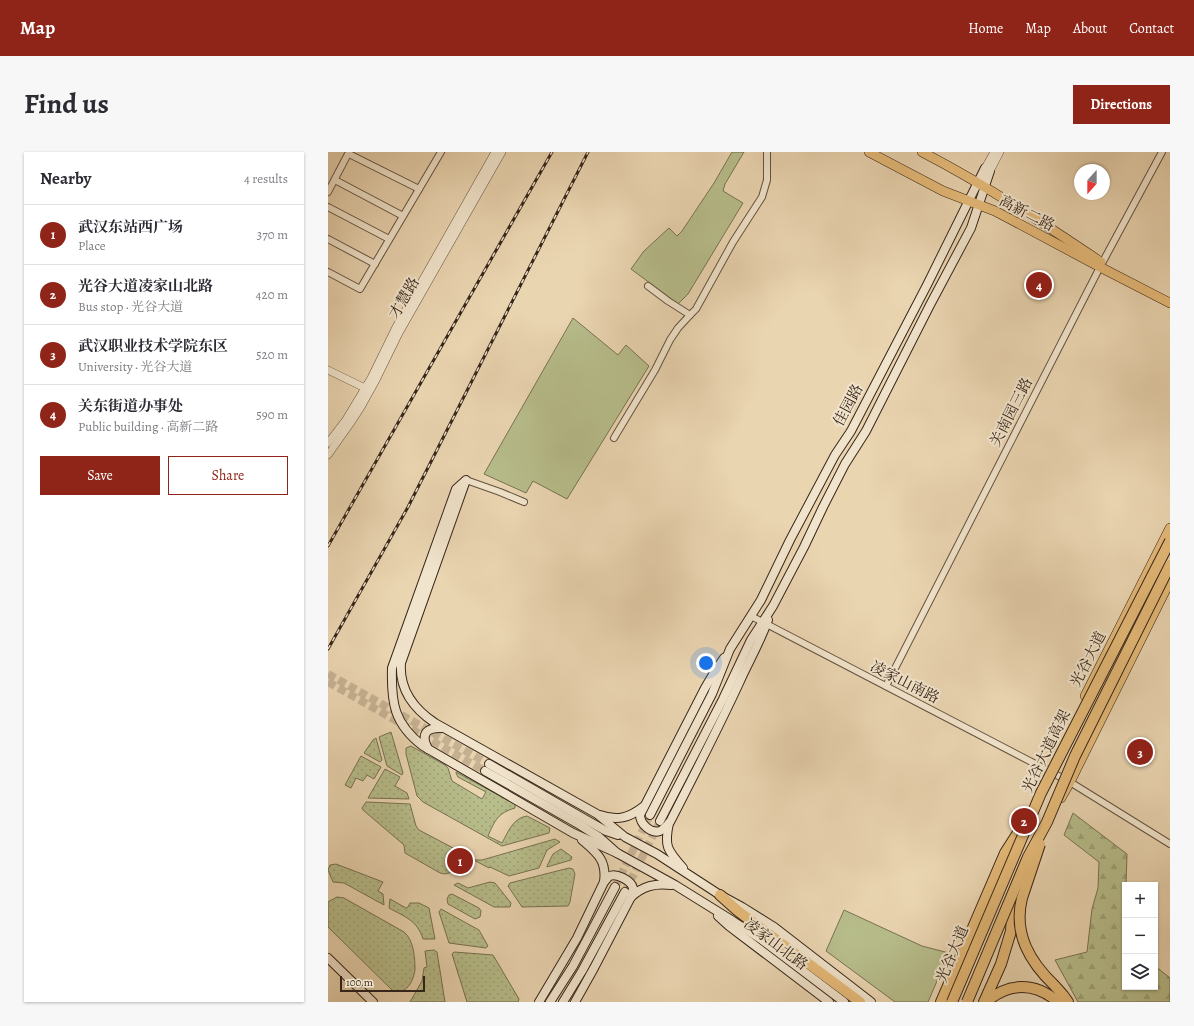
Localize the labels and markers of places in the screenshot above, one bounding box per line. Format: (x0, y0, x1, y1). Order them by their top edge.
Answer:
pin: 4 (1026, 270, 1052, 300)
pin: 3 (1127, 737, 1153, 767)
pin: 2 (1011, 806, 1037, 836)
pin: 1 (447, 846, 473, 876)

